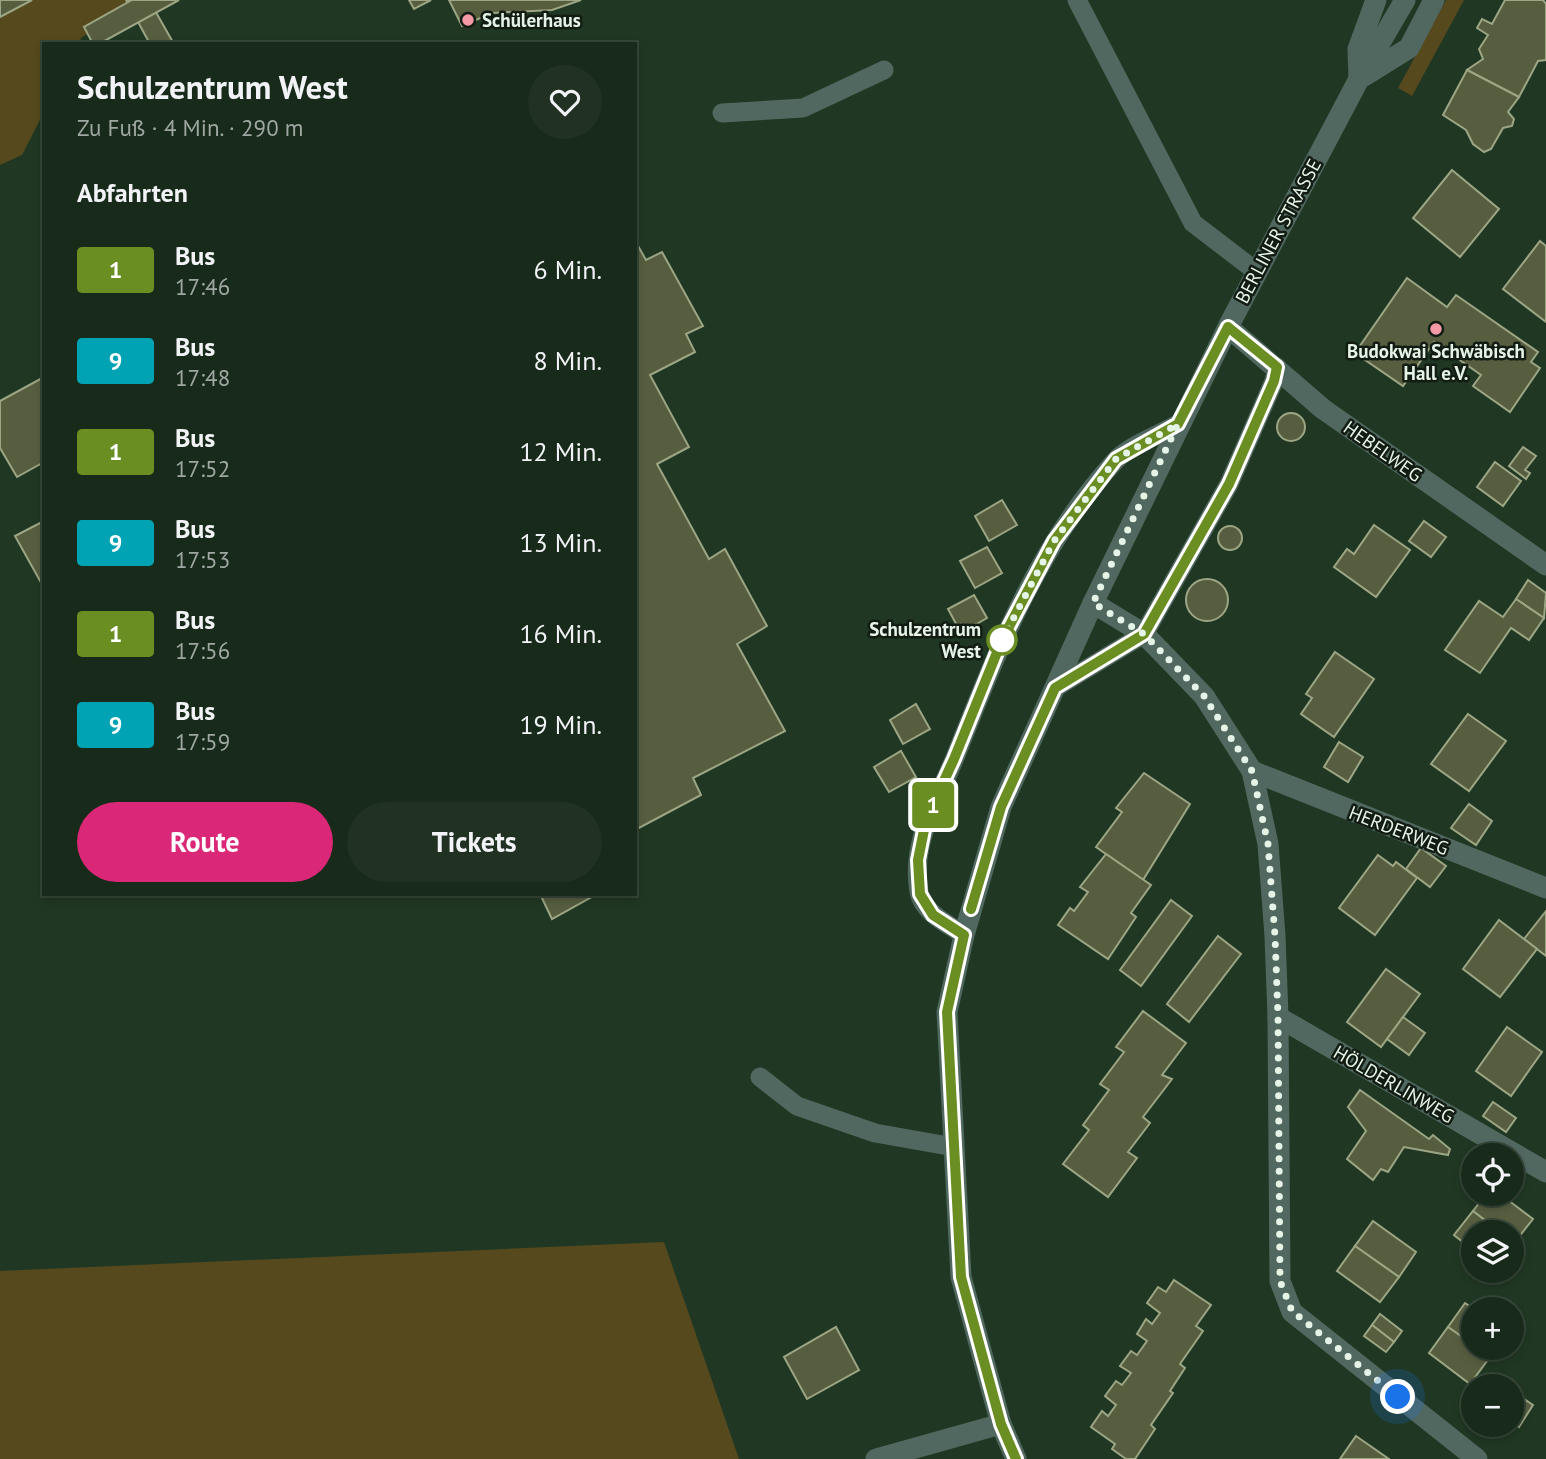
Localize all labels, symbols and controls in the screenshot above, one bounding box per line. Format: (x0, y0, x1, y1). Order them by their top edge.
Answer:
place label: Schülerhaus (482, 8, 581, 32)
marker: Schülerhaus (460, 12, 476, 28)
text: Schulzentrum West (77, 65, 348, 108)
button: heart (528, 65, 602, 139)
text: Zu Fuß · 4 Min. · 290 m (77, 113, 303, 142)
street label: BERLINER STRASSE (1230, 155, 1326, 307)
text: Abfahrten (77, 176, 188, 209)
text: Bus (175, 239, 215, 272)
text: 6 Min. (534, 253, 602, 286)
text: 1 (109, 254, 122, 285)
text: 17:46 (175, 272, 230, 301)
marker: Budokwai Schwäbisch Hall e.V. (1428, 321, 1444, 337)
text: Bus (175, 330, 215, 363)
place label: Budokwai Schwäbisch Hall e.V. (1347, 339, 1525, 385)
text: 8 Min. (534, 344, 602, 377)
text: 9 (109, 345, 122, 376)
text: 17:48 (175, 363, 230, 392)
street label: HEBELWEG (1339, 415, 1427, 487)
text: Bus (175, 421, 215, 454)
text: 12 Min. (519, 435, 602, 468)
text: 1 (109, 436, 122, 467)
text: 17:52 (175, 454, 230, 483)
text: Bus (175, 512, 215, 545)
text: 13 Min. (519, 526, 602, 559)
text: 9 (109, 527, 122, 558)
text: 17:53 (175, 545, 230, 574)
text: Bus (175, 603, 215, 636)
text: 16 Min. (519, 617, 602, 650)
place label: Schulzentrum West (869, 617, 981, 663)
text: 1 (109, 618, 122, 649)
marker: Schulzentrum West (987, 625, 1017, 655)
text: 17:56 (175, 636, 230, 665)
text: Bus (175, 694, 215, 727)
text: 19 Min. (519, 708, 602, 741)
text: 9 (109, 709, 122, 740)
text: 17:59 (175, 727, 230, 756)
line badge: 1 (910, 782, 956, 828)
text: 1 (926, 789, 940, 820)
street label: HERDERWEG (1346, 800, 1452, 860)
button: Route (77, 802, 333, 882)
button: Tickets (347, 802, 602, 882)
street label: HÖLDERLINWEG (1329, 1040, 1459, 1128)
map controls (1461, 1143, 1524, 1437)
button: locate (1461, 1143, 1524, 1206)
button: layers (1461, 1220, 1524, 1283)
button: + (1461, 1297, 1524, 1360)
button: − (1461, 1374, 1524, 1437)
your location (1380, 1379, 1415, 1414)

